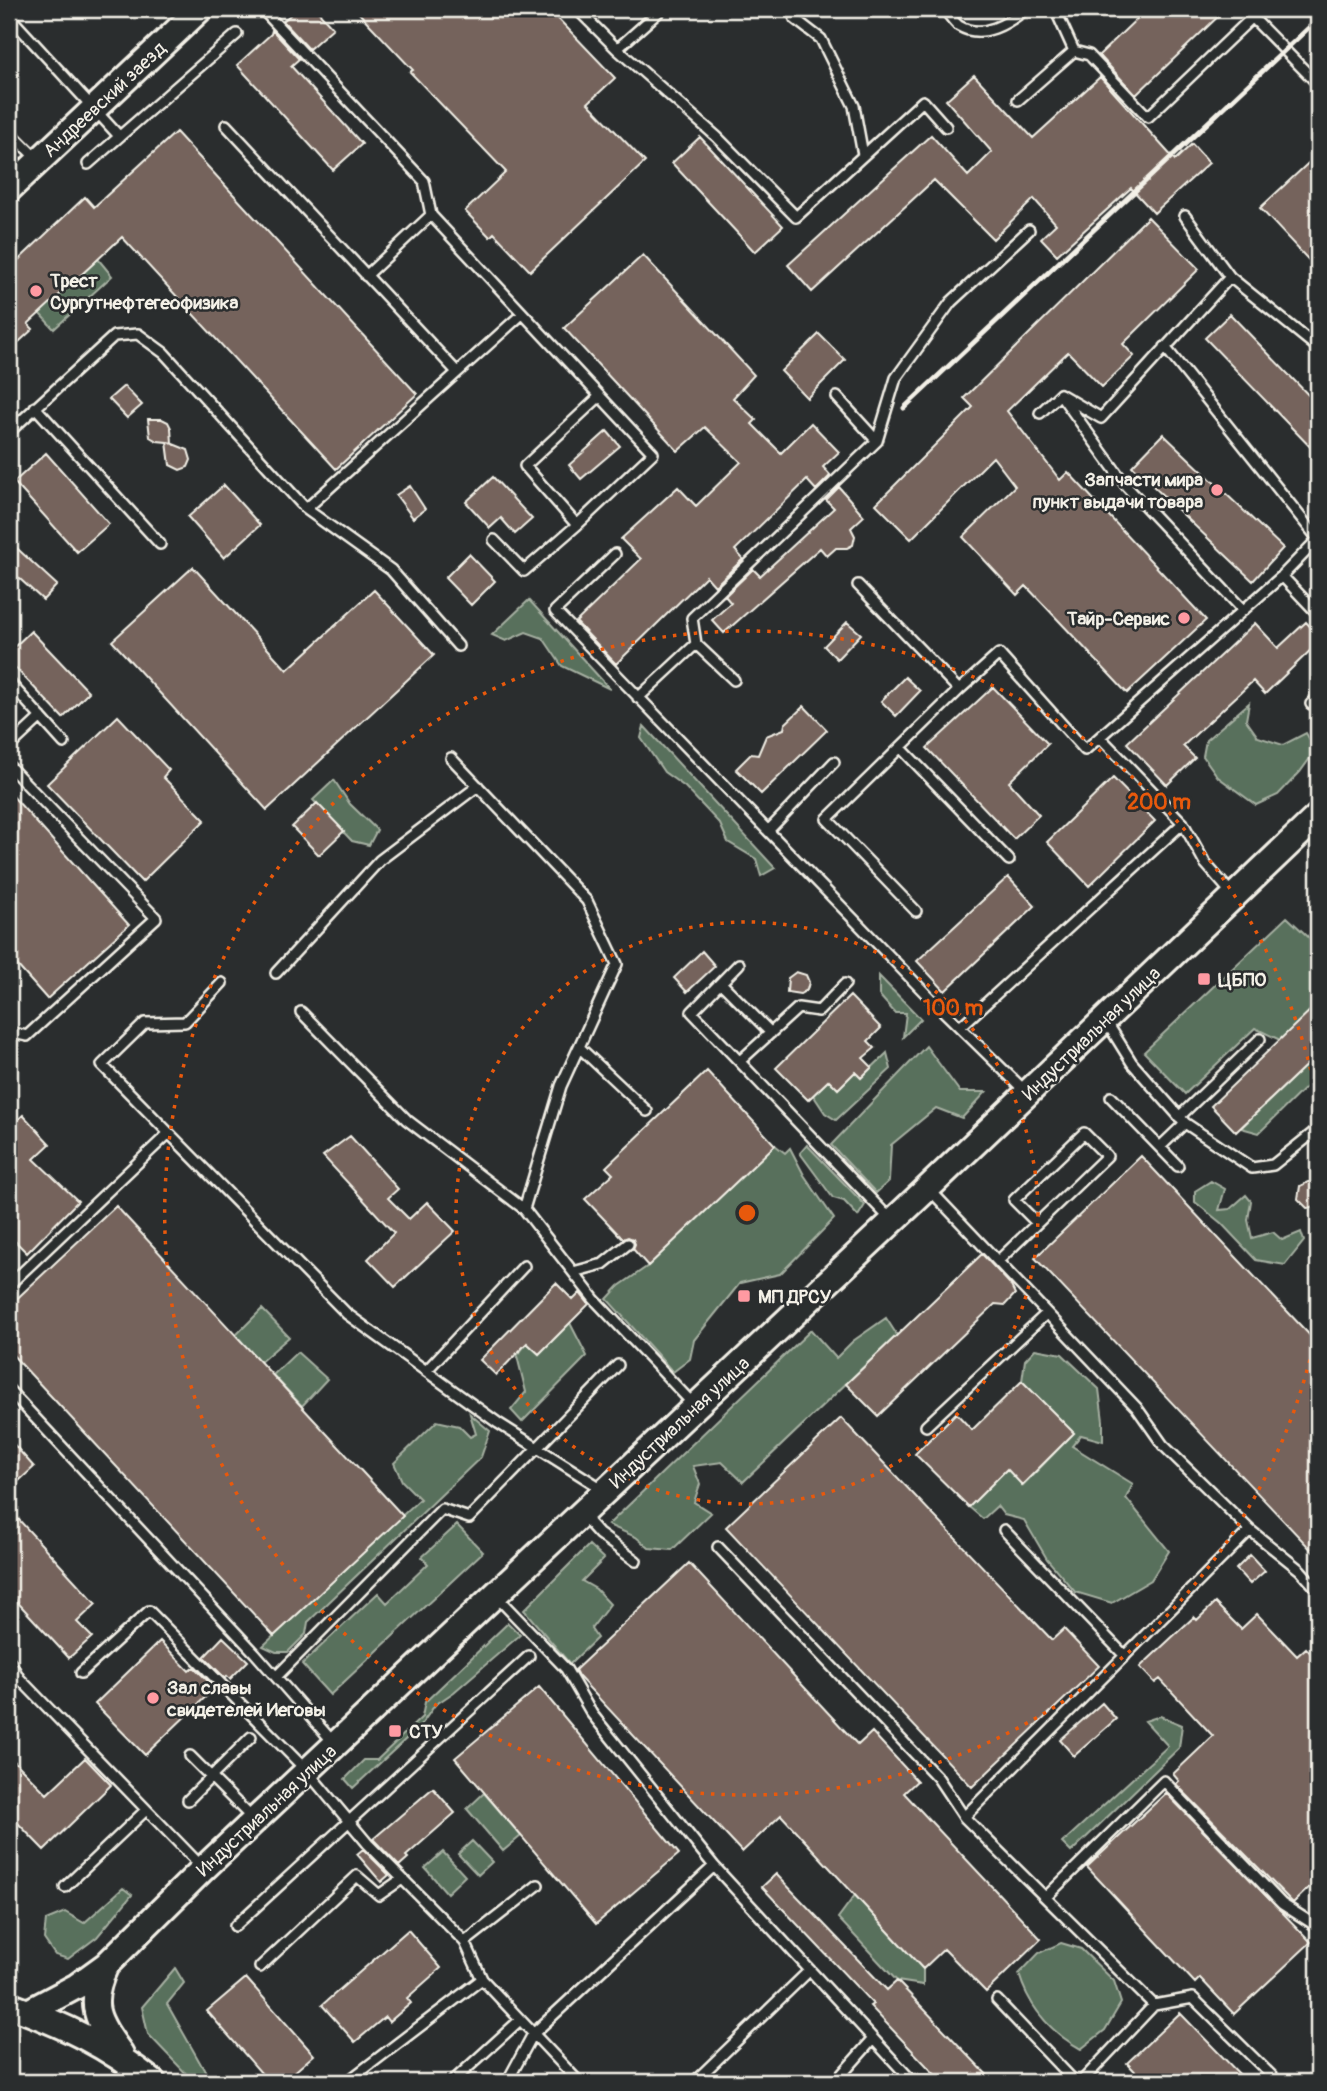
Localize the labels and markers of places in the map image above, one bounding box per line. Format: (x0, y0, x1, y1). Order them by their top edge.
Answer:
place label: Трест Сургутнефтегеофизика (49, 269, 238, 315)
marker: Трест Сургутнефтегеофизика (28, 283, 44, 299)
place label: Запчасти мира пункт выдачи товара (1033, 468, 1203, 514)
marker: Запчасти мира пункт выдачи товара (1209, 482, 1225, 498)
place label: Тайр-Сервис (1066, 607, 1170, 631)
marker: Тайр-Сервис (1176, 610, 1192, 626)
place label: ЦБПО (1218, 968, 1266, 992)
marker: ЦБПО (1196, 971, 1212, 987)
centre of rings (735, 1201, 759, 1225)
place label: МП ДРСУ (758, 1285, 832, 1309)
marker: МП ДРСУ (736, 1288, 752, 1304)
place label: Зал славы свидетелей Иеговы (166, 1676, 326, 1722)
marker: Зал славы свидетелей Иеговы (145, 1690, 161, 1706)
place label: СТУ (409, 1720, 443, 1744)
marker: СТУ (387, 1723, 403, 1739)

